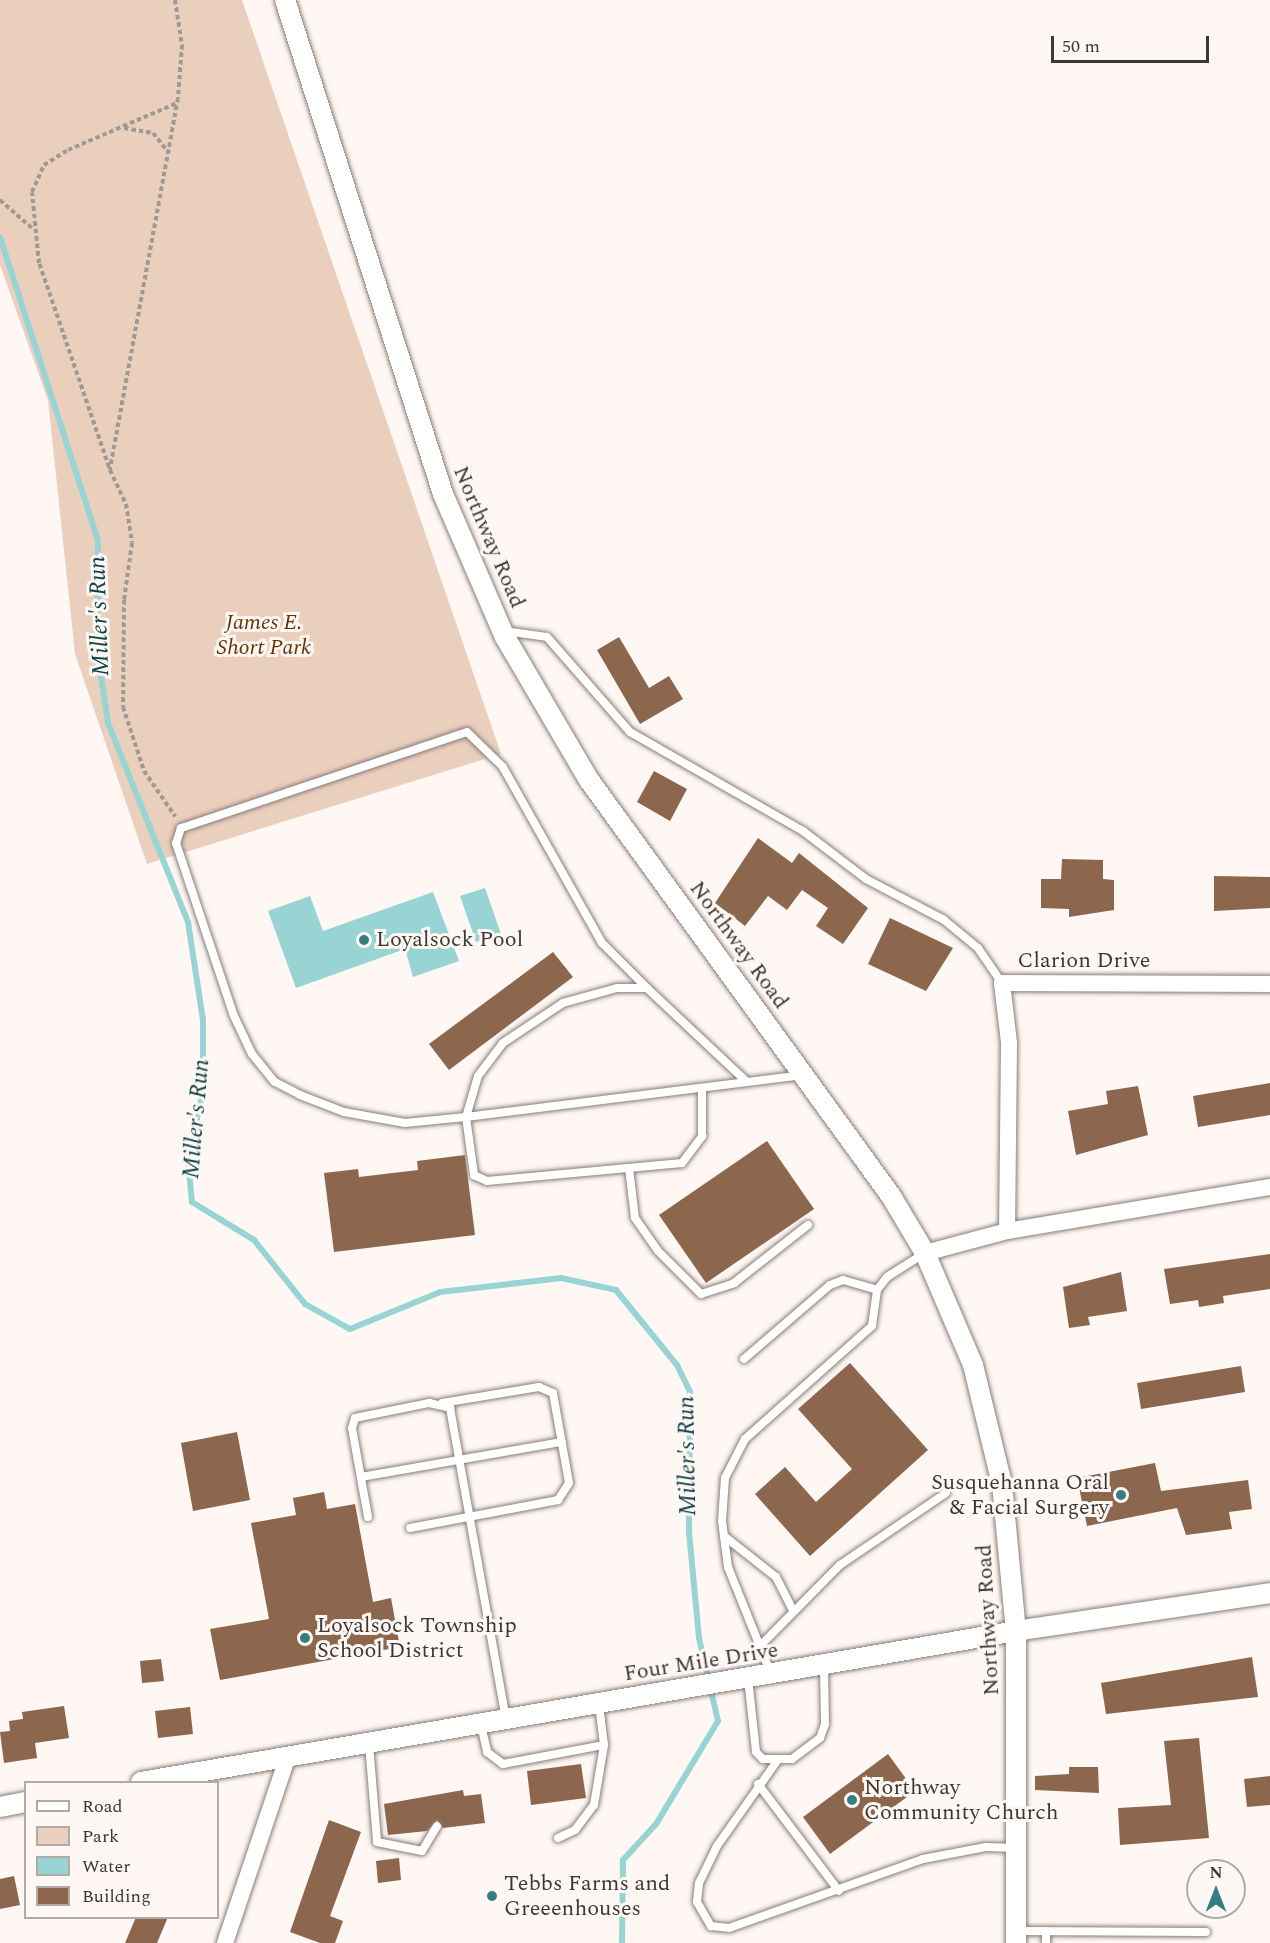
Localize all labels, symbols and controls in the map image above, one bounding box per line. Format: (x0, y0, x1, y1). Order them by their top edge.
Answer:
scale bar (1054, 24, 1212, 62)
text: 50 m (1062, 33, 1100, 60)
street label: Northway Road (447, 462, 531, 612)
water label: Miller's Run (84, 555, 116, 677)
park label: James E. Short Park (217, 609, 311, 660)
street label: Northway Road (684, 876, 794, 1014)
place label: Loyalsock Pool (376, 927, 523, 953)
marker: Loyalsock Pool (357, 933, 371, 947)
street label: Clarion Drive (1018, 948, 1150, 974)
water label: Miller's Run (177, 1058, 217, 1180)
water label: Miller's Run (673, 1396, 703, 1516)
place label: Susquehanna Oral & Facial Surgery (931, 1469, 1109, 1520)
marker: Susquehanna Oral & Facial Surgery (1114, 1488, 1128, 1502)
street label: Northway Road (971, 1544, 1005, 1696)
place label: Loyalsock Township School District (317, 1612, 517, 1664)
marker: Loyalsock Township School District (298, 1631, 312, 1645)
street label: Four Mile Drive (622, 1637, 780, 1687)
place label: Northway Community Church (864, 1774, 1059, 1826)
legend (24, 1781, 219, 1919)
text: Road (82, 1793, 123, 1820)
marker: Northway Community Church (845, 1793, 859, 1807)
text: Park (82, 1823, 119, 1850)
text: Water (82, 1853, 130, 1880)
north arrow (1186, 1859, 1246, 1919)
text: N (1209, 1861, 1223, 1885)
place label: Tebbs Farms and Greeenhouses (504, 1870, 670, 1922)
text: Building (82, 1883, 151, 1910)
marker: Tebbs Farms and Greeenhouses (485, 1889, 499, 1903)

